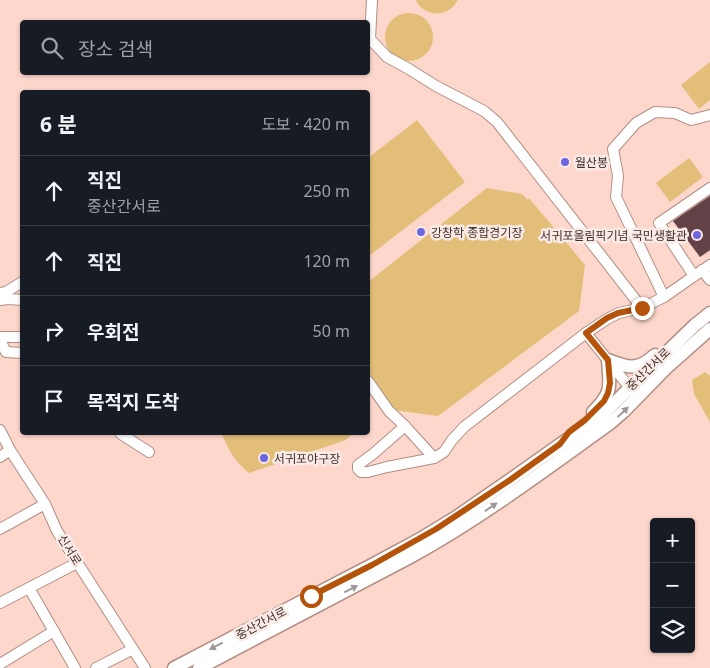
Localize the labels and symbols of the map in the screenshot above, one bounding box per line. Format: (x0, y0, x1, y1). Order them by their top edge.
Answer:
place label: 월산봉 (575, 154, 608, 171)
marker: 월산봉 (559, 156, 571, 168)
place label: 강창학 종합경기장 (431, 224, 522, 241)
marker: 강창학 종합경기장 (415, 226, 427, 238)
place label: 서귀포올림픽기념 국민생활관 (540, 227, 687, 244)
marker: 서귀포올림픽기념 국민생활관 (691, 229, 703, 241)
route end (631, 297, 654, 320)
street label: 중산간서로 (622, 344, 674, 394)
one-way arrow (616, 406, 628, 418)
place label: 서귀포야구장 (274, 450, 340, 467)
marker: 서귀포야구장 (258, 452, 270, 464)
one-way arrow (484, 502, 498, 512)
street label: 신서로 (54, 531, 86, 569)
route start (300, 585, 323, 608)
one-way arrow (344, 585, 358, 593)
street label: 중산간서로 (233, 603, 289, 643)
one-way arrow (209, 642, 223, 650)

